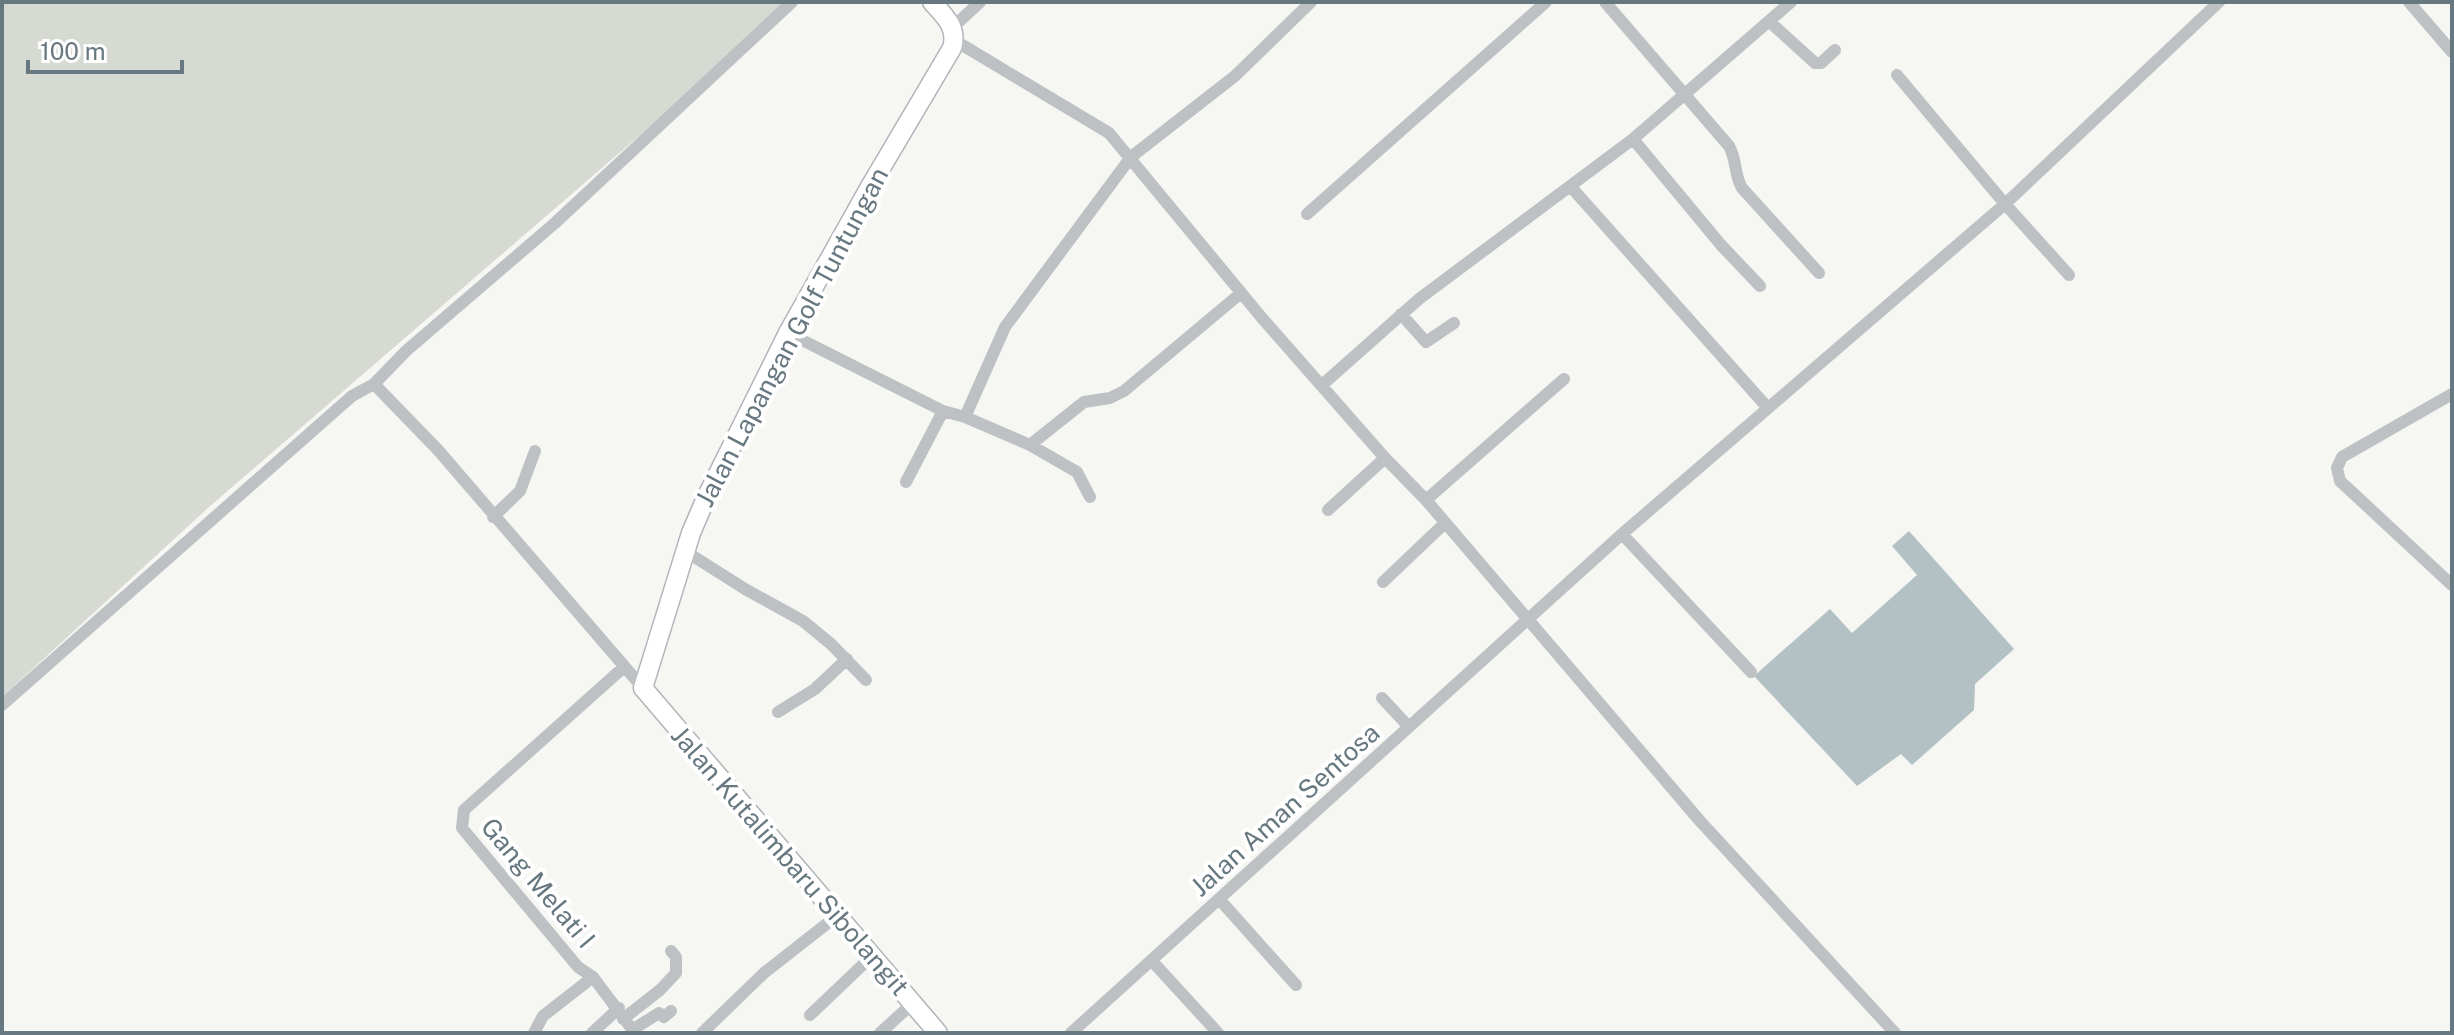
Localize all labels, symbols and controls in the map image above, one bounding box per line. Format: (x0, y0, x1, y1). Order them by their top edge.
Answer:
scale bar (28, 24, 182, 74)
text: 100 m (40, 37, 106, 65)
street label: Jalan Lapangan Golf Tuntungan (689, 162, 894, 512)
street label: Jalan Aman Sentosa (1184, 717, 1385, 902)
street label: Jalan Kutalimbaru Sibolangit (665, 720, 916, 1002)
street label: Gang Melati I (475, 811, 602, 954)

